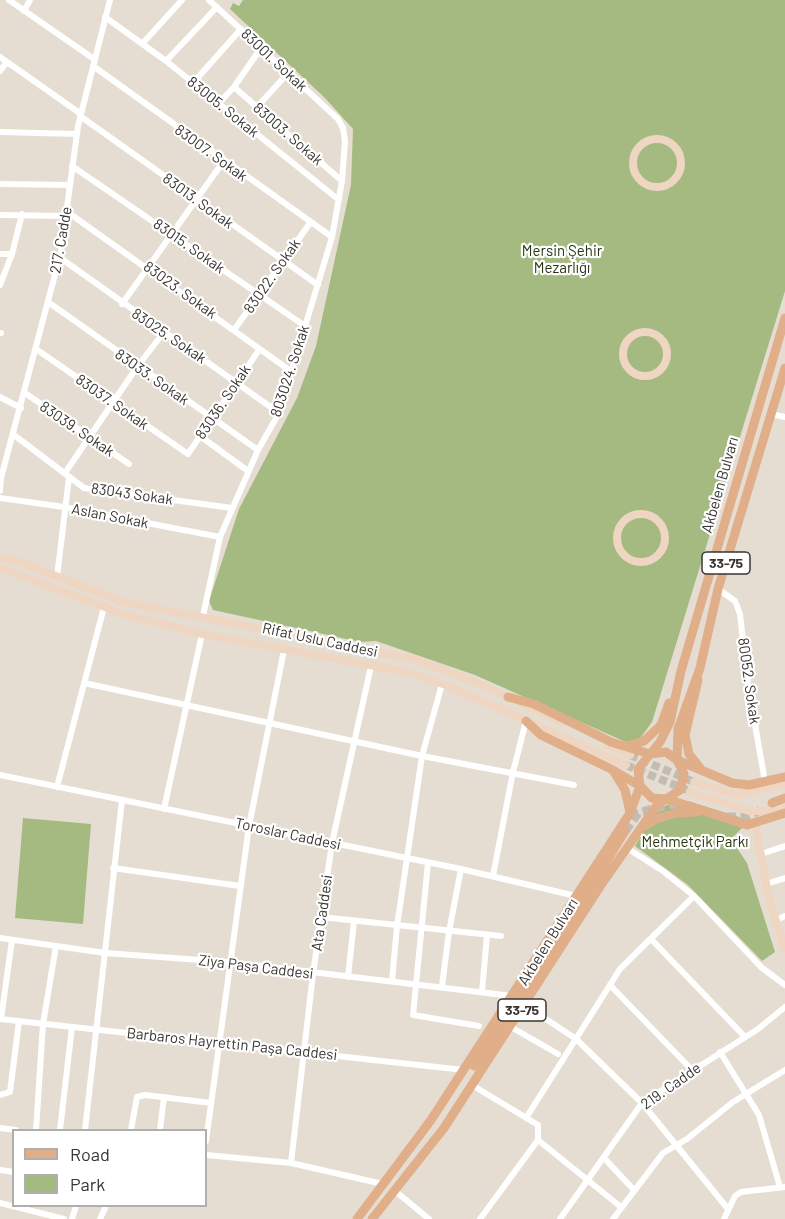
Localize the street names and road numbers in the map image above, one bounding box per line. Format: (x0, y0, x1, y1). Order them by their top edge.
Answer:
street label: 83001. Sokak (237, 25, 311, 95)
street label: 83005. Sokak (184, 73, 262, 141)
street label: 83003. Sokak (249, 99, 327, 169)
street label: 83007. Sokak (171, 121, 251, 185)
street label: 83013. Sokak (159, 169, 237, 233)
street label: 217. Cadde (46, 205, 76, 275)
street label: 83015. Sokak (150, 215, 228, 277)
street label: 83022. Sokak (240, 235, 304, 317)
street label: 83023. Sokak (140, 257, 220, 323)
street label: 83025. Sokak (128, 304, 210, 368)
street label: 803024. Sokak (267, 323, 313, 419)
street label: 83033. Sokak (112, 345, 192, 409)
street label: 83036. Sokak (191, 361, 255, 443)
street label: 83037. Sokak (72, 370, 152, 434)
street label: 83039. Sokak (36, 397, 118, 461)
street label: Akbelen Bulvarı (698, 435, 742, 535)
street label: 83043 Sokak (90, 479, 174, 509)
street label: Aslan Sokak (70, 500, 150, 532)
road number: 33-75 (702, 552, 750, 574)
street label: Rifat Uslu Caddesi (261, 619, 379, 661)
street label: 80052. Sokak (734, 637, 764, 725)
street label: Toroslar Caddesi (233, 814, 343, 854)
street label: Ata Caddesi (308, 874, 336, 952)
street label: Akbelen Bulvarı (514, 895, 582, 989)
street label: Ziya Paşa Caddesi (197, 951, 315, 983)
road number: 33-75 (498, 999, 546, 1021)
street label: Barbaros Hayrettin Paşa Caddesi (126, 1024, 338, 1064)
street label: 219. Cadde (638, 1059, 704, 1113)

